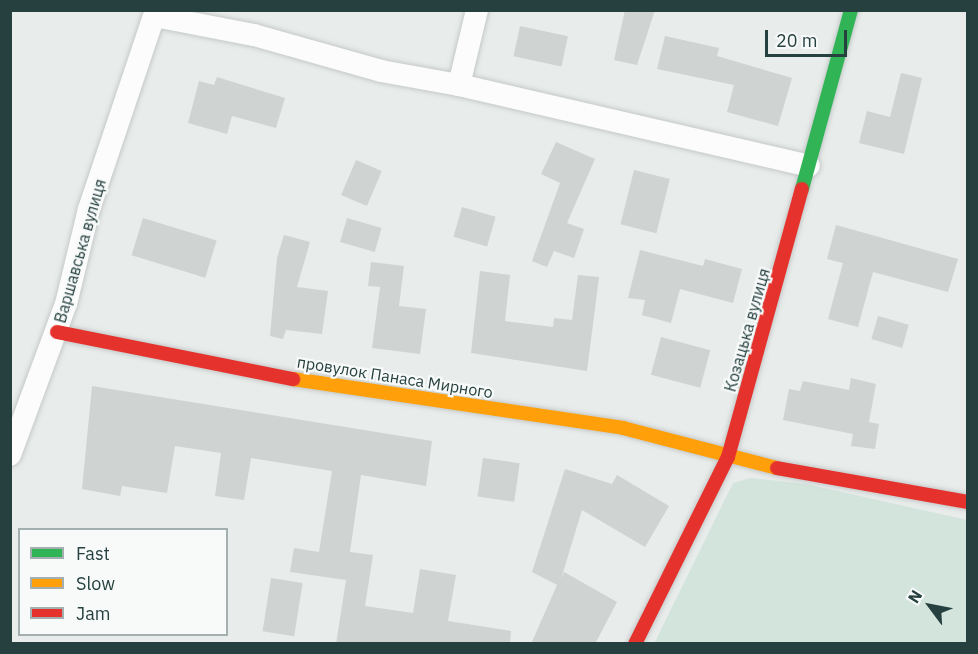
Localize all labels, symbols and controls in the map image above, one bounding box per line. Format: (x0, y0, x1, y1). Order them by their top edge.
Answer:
scale bar (768, 18, 850, 56)
text: 20 m (776, 29, 818, 52)
street label: Варшавська вулиця (50, 177, 110, 325)
street label: Козацька вулиця (720, 266, 774, 394)
street label: провулок Панаса Мирного (296, 352, 494, 402)
legend (18, 528, 228, 636)
text: Fast (76, 542, 110, 565)
text: Slow (76, 572, 115, 595)
north arrow (900, 576, 960, 636)
text: N (903, 586, 926, 607)
text: Jam (76, 602, 111, 625)

